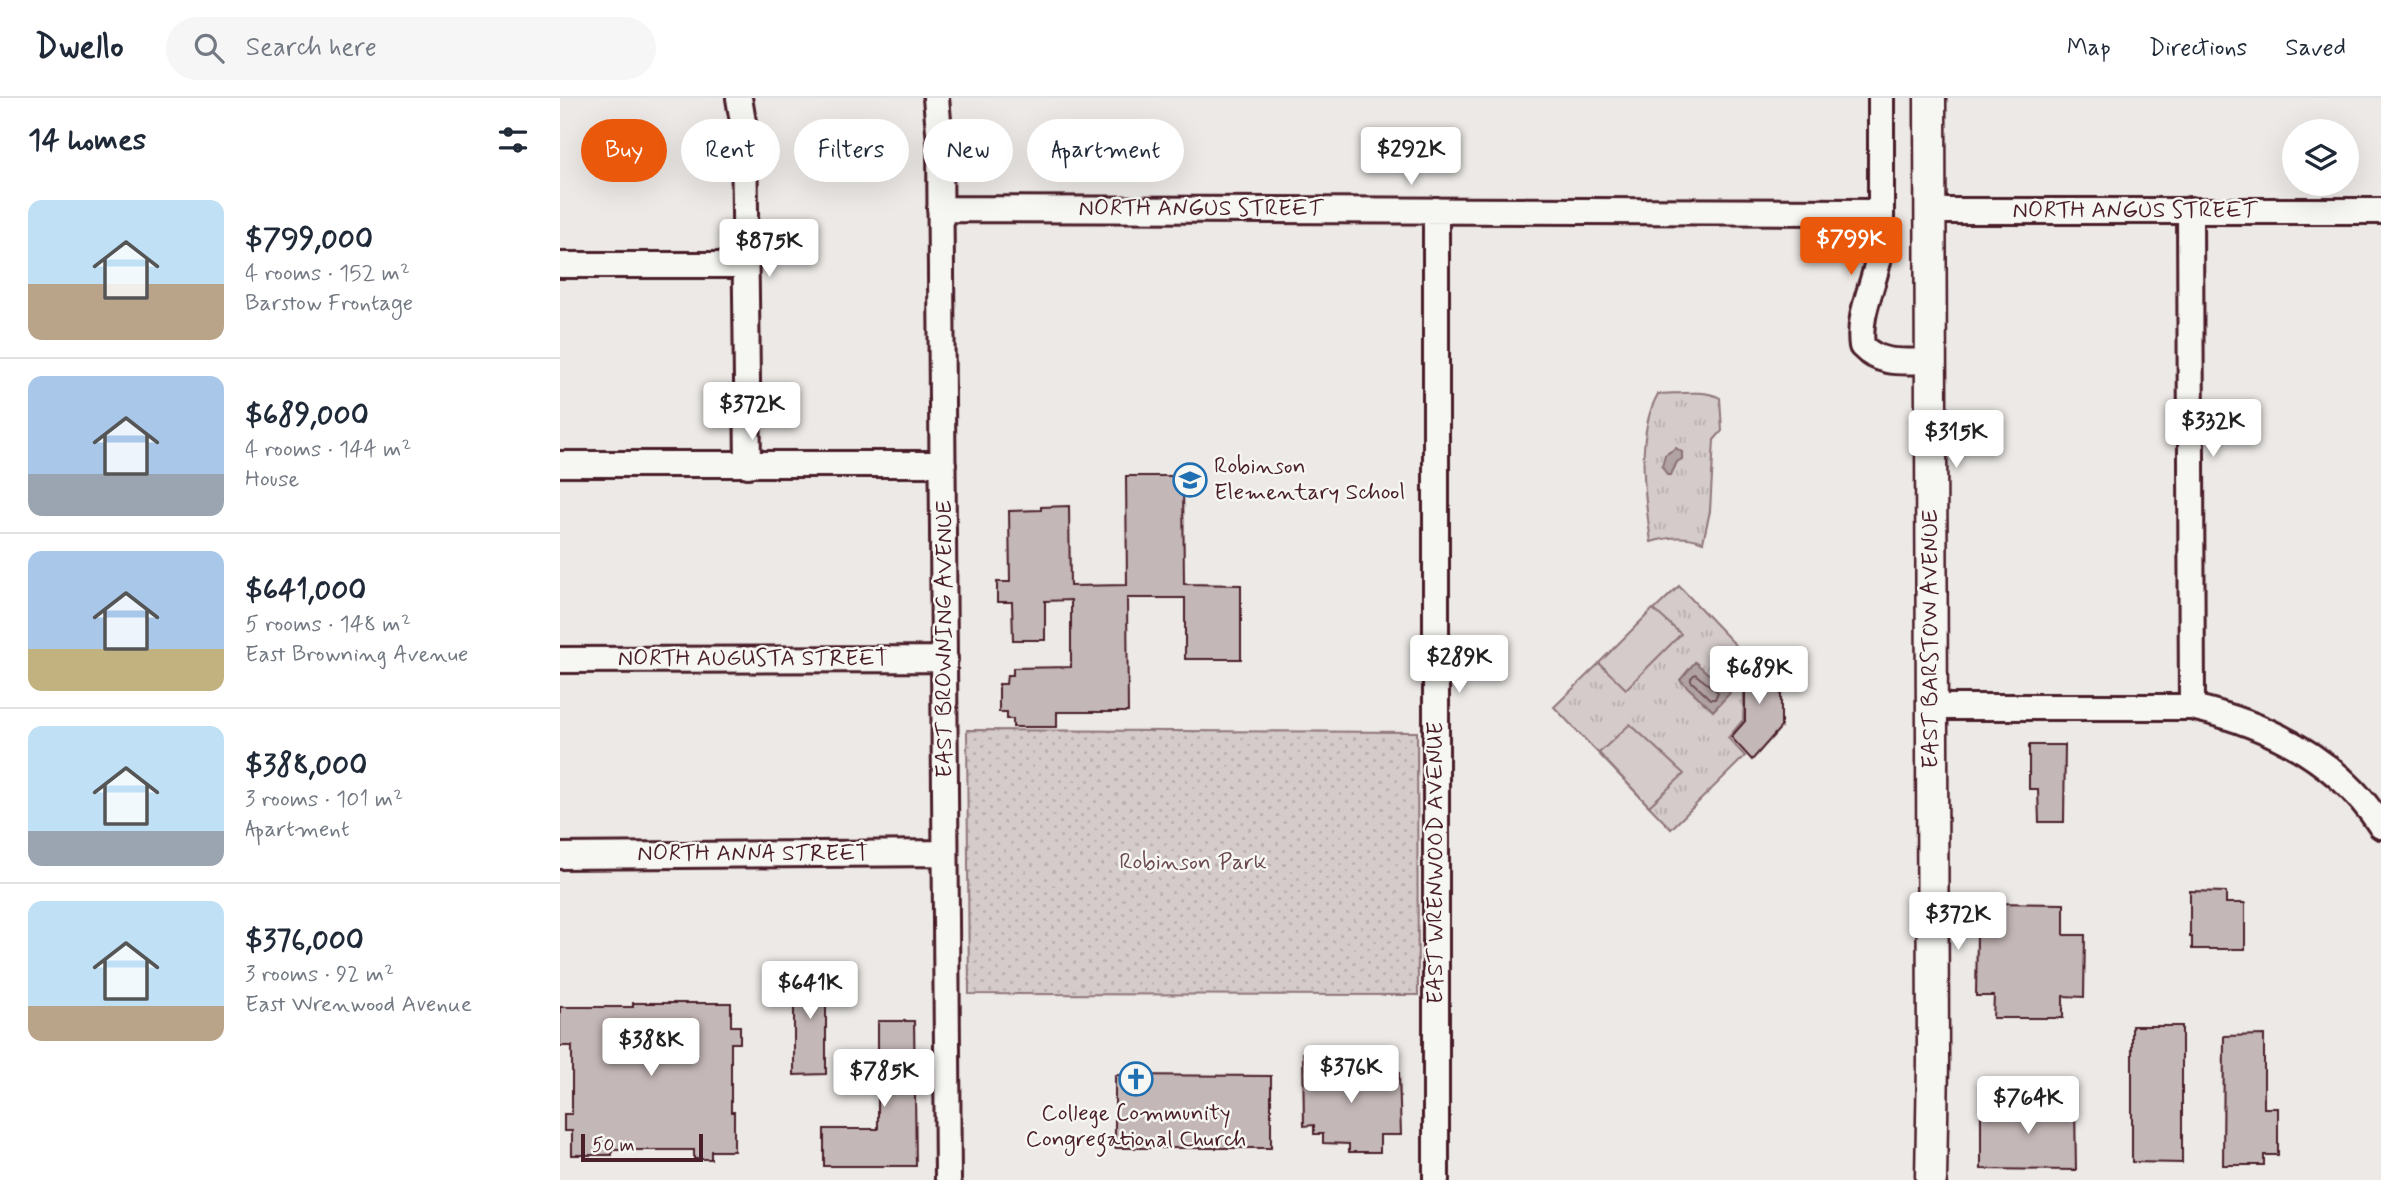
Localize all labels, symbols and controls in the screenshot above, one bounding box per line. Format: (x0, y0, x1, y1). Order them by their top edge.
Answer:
search box (166, 17, 656, 80)
text: Dwello (35, 26, 124, 70)
icon: search (190, 29, 228, 67)
text: Search here (246, 31, 377, 65)
text: Map (2067, 33, 2111, 64)
text: Directions (2149, 33, 2247, 64)
text: Saved (2285, 33, 2346, 64)
chip: Buy (581, 119, 667, 182)
chip: Rent (681, 119, 780, 182)
chip: Filters (794, 119, 909, 182)
chip: New (923, 119, 1013, 182)
chip: Apartment (1027, 119, 1184, 182)
map controls (2282, 119, 2359, 196)
button: layers (2282, 119, 2359, 196)
text: 14 homes (28, 121, 146, 160)
icon: filters (494, 121, 532, 159)
pin: $292K (1362, 127, 1460, 187)
text: $292K (1377, 135, 1445, 165)
street label: NORTH ANGUS STREET (1079, 194, 1325, 224)
street label: NORTH ANGUS STREET (2013, 196, 2259, 226)
pin: $799K (1802, 218, 1900, 277)
text: $799,000 (245, 220, 373, 259)
pin: $875K (720, 220, 818, 279)
text: $799K (1816, 225, 1886, 255)
text: $875K (735, 227, 803, 257)
icon: home (84, 228, 168, 312)
text: 4 rooms · 152 m² (245, 259, 410, 289)
text: Barstow Frontage (245, 289, 413, 319)
pin: $372K (703, 382, 801, 442)
text: $372K (719, 390, 785, 420)
text: $689,000 (245, 396, 369, 435)
pin: $332K (2164, 400, 2262, 459)
icon: home (84, 404, 168, 488)
text: $332K (2181, 407, 2245, 437)
pin: $315K (1907, 410, 2005, 470)
text: $315K (1925, 418, 1987, 448)
text: 4 rooms · 144 m² (245, 435, 412, 465)
place label: Robinson Elementary School (1214, 452, 1405, 508)
school or university icon: Robinson Elementary School (1171, 461, 1209, 499)
text: House (245, 465, 299, 495)
street label: EAST BROWNING AVENUE (930, 500, 960, 778)
street label: EAST BARSTOW AVENUE (1916, 509, 1946, 769)
text: $641,000 (245, 571, 366, 610)
icon: home (84, 579, 168, 663)
text: 5 rooms · 148 m² (245, 610, 411, 640)
pin: $289K (1410, 636, 1508, 695)
text: East Browning Avenue (245, 640, 468, 670)
text: $289K (1426, 643, 1492, 673)
street label: NORTH AUGUSTA STREET (618, 644, 888, 674)
pin: $689K (1710, 646, 1808, 706)
text: $689K (1726, 654, 1792, 684)
street label: EAST WRENWOOD AVENUE (1421, 722, 1451, 1004)
text: $388,000 (245, 746, 367, 785)
icon: home (84, 754, 168, 838)
text: 3 rooms · 101 m² (245, 785, 403, 815)
text: Apartment (245, 815, 350, 845)
street label: NORTH ANNA STREET (637, 839, 869, 869)
park label: Robinson Park (1119, 848, 1267, 878)
pin: $372K (1909, 892, 2007, 952)
text: $372K (1925, 900, 1991, 930)
text: $376,000 (245, 921, 364, 960)
icon: home (84, 929, 168, 1013)
text: 3 rooms · 92 m² (245, 960, 394, 990)
pin: $641K (761, 962, 859, 1021)
text: $641K (778, 969, 842, 999)
text: East Wrenwood Avenue (245, 990, 472, 1020)
pin: $388K (602, 1018, 700, 1078)
text: $388K (618, 1026, 684, 1056)
pin: $376K (1302, 1046, 1400, 1105)
pin: $785K (835, 1049, 933, 1109)
text: $376K (1320, 1053, 1382, 1083)
text: $785K (849, 1057, 919, 1087)
church icon: College Community Congregational Church (1117, 1060, 1155, 1098)
pin: $764K (1979, 1076, 2077, 1136)
text: $764K (1993, 1084, 2063, 1114)
place label: College Community Congregational Church (1026, 1099, 1246, 1157)
scale bar (581, 1131, 704, 1163)
text: 50 m (592, 1133, 635, 1158)

